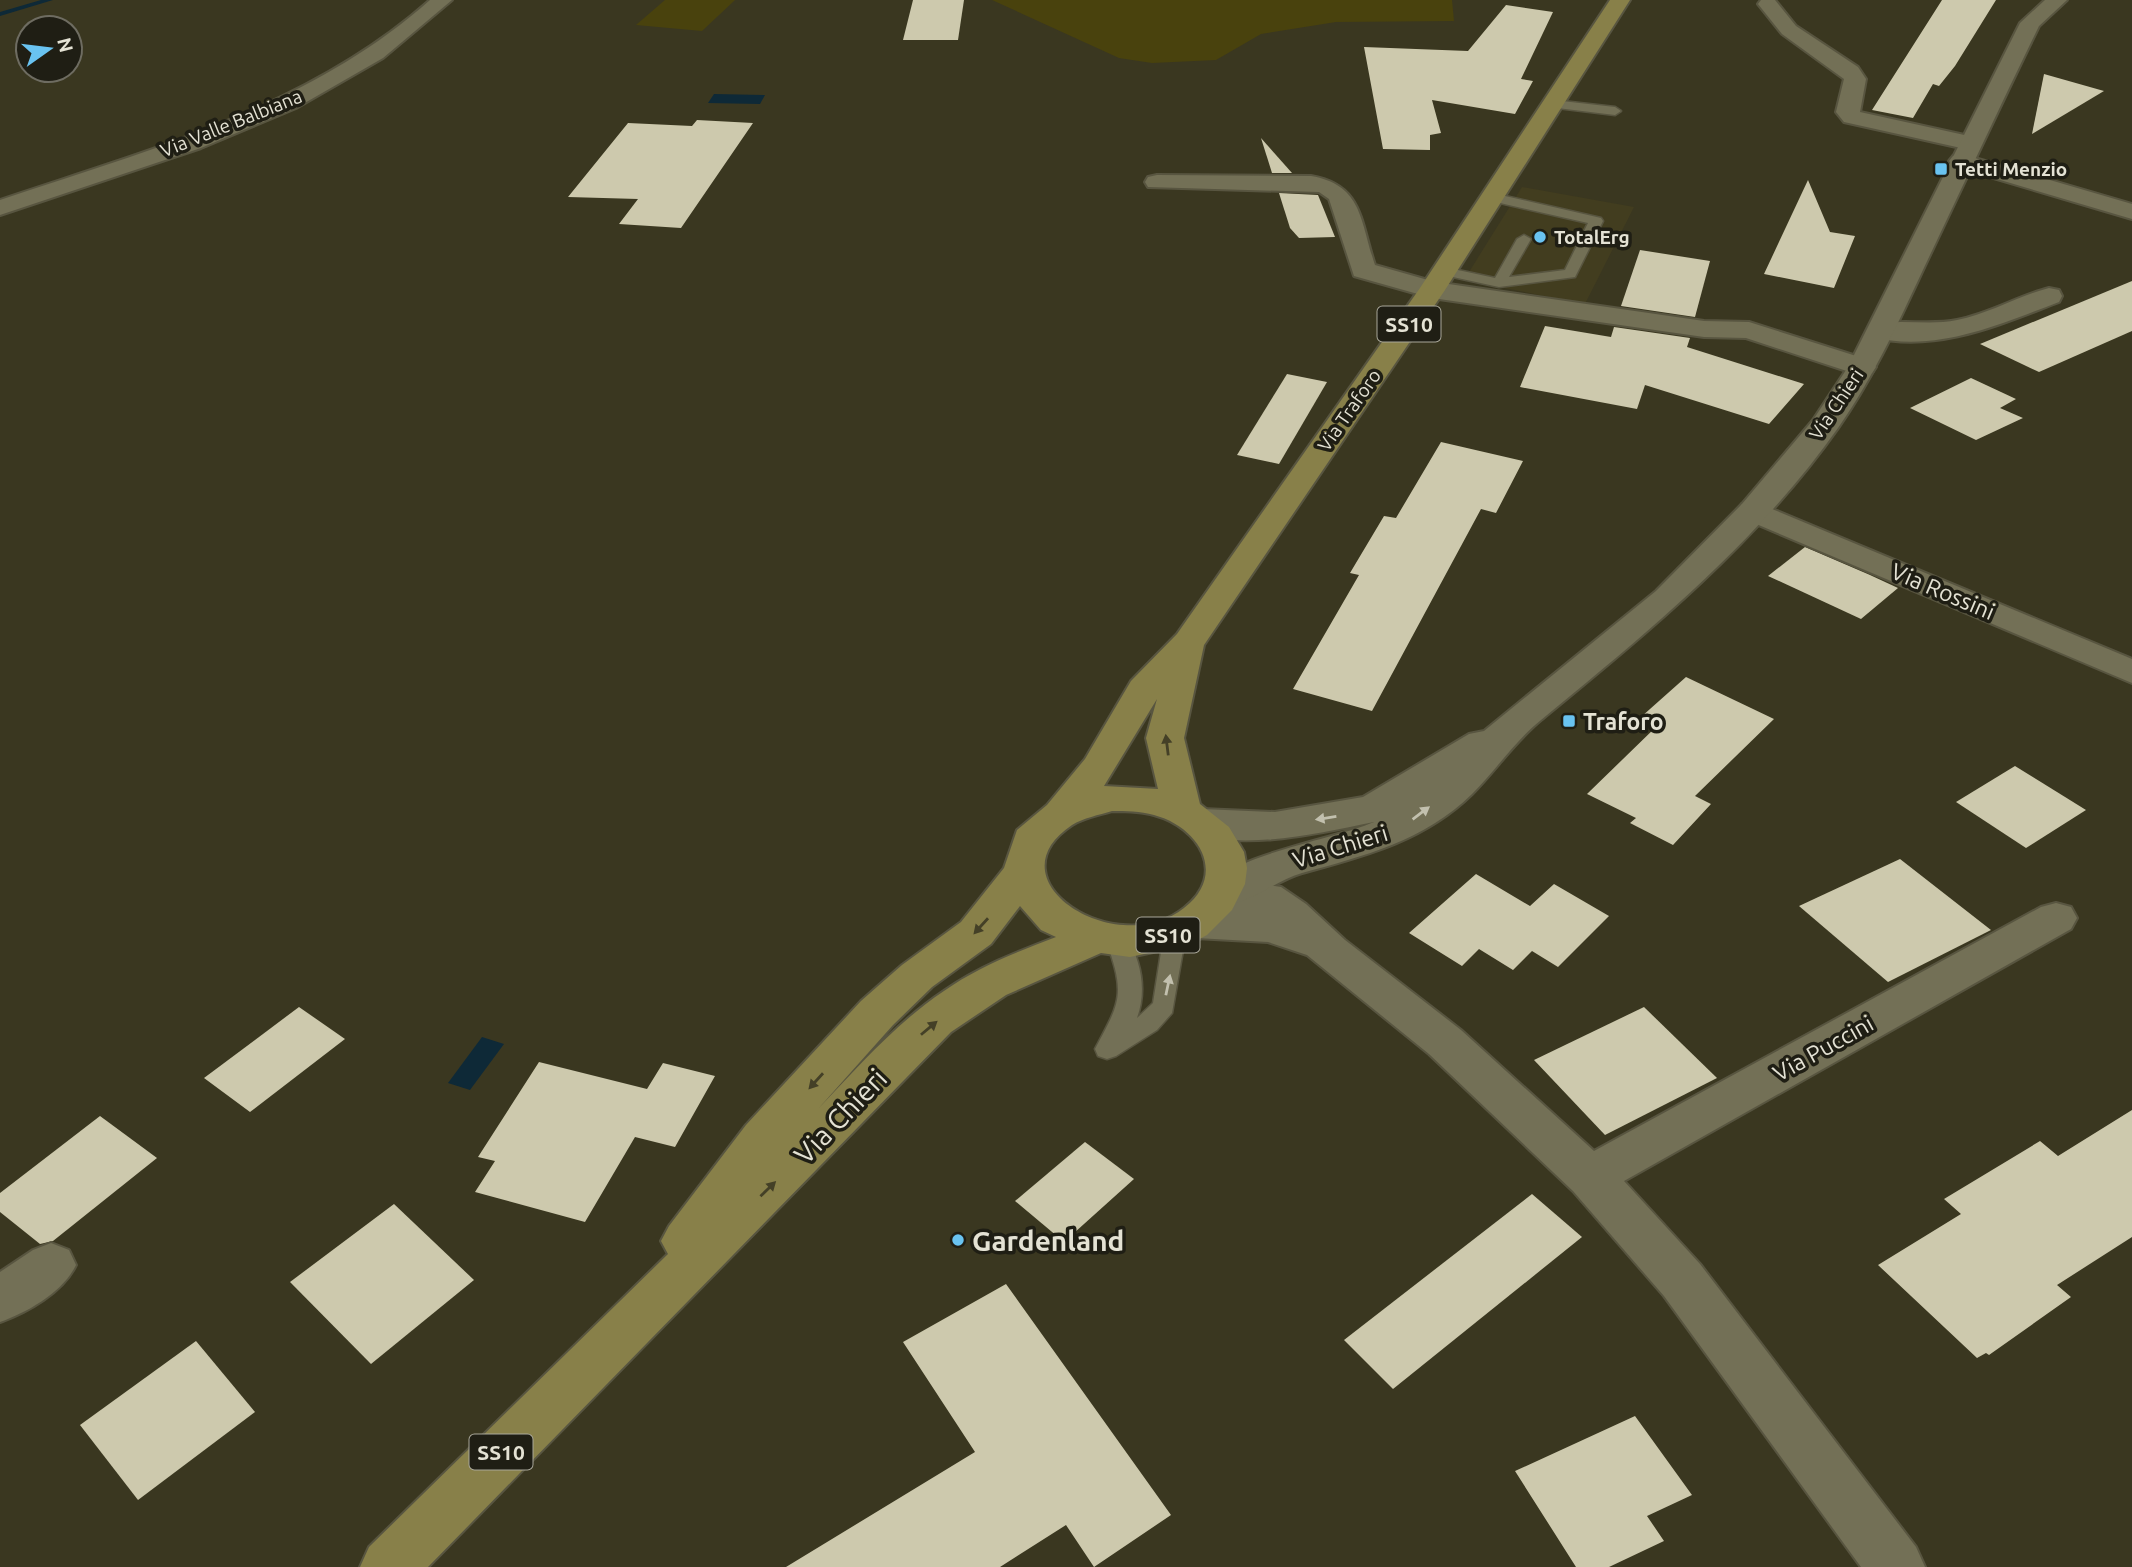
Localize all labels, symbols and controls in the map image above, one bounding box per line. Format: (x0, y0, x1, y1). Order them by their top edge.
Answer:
north arrow (14, 14, 84, 84)
text: N (53, 35, 78, 54)
street label: Via Valle Balbiana (157, 85, 305, 161)
place label: Tetti Menzio (1955, 158, 2067, 180)
marker: Tetti Menzio (1933, 161, 1949, 177)
place label: TotalErg (1554, 226, 1630, 248)
marker: TotalErg (1532, 229, 1548, 245)
road number: SS10 (1378, 306, 1440, 342)
street label: Via Chieri (1804, 364, 1868, 444)
street label: Via Traforo (1313, 365, 1385, 455)
street label: Via Rossini (1887, 558, 1999, 624)
place label: Traforo (1583, 709, 1663, 734)
marker: Traforo (1561, 713, 1577, 729)
one-way arrow (1162, 734, 1173, 756)
one-way arrow (1412, 806, 1430, 820)
one-way arrow (1315, 813, 1337, 824)
street label: Via Chieri (1290, 820, 1390, 872)
one-way arrow (973, 917, 989, 935)
road number: SS10 (1136, 918, 1200, 953)
one-way arrow (1163, 974, 1174, 996)
street label: Via Puccini (1769, 1010, 1877, 1086)
one-way arrow (920, 1021, 937, 1036)
street label: Via Chieri (787, 1062, 893, 1170)
one-way arrow (808, 1072, 824, 1090)
one-way arrow (759, 1181, 776, 1197)
place label: Gardenland (972, 1225, 1124, 1256)
marker: Gardenland (950, 1232, 966, 1248)
road number: SS10 (470, 1434, 532, 1470)

